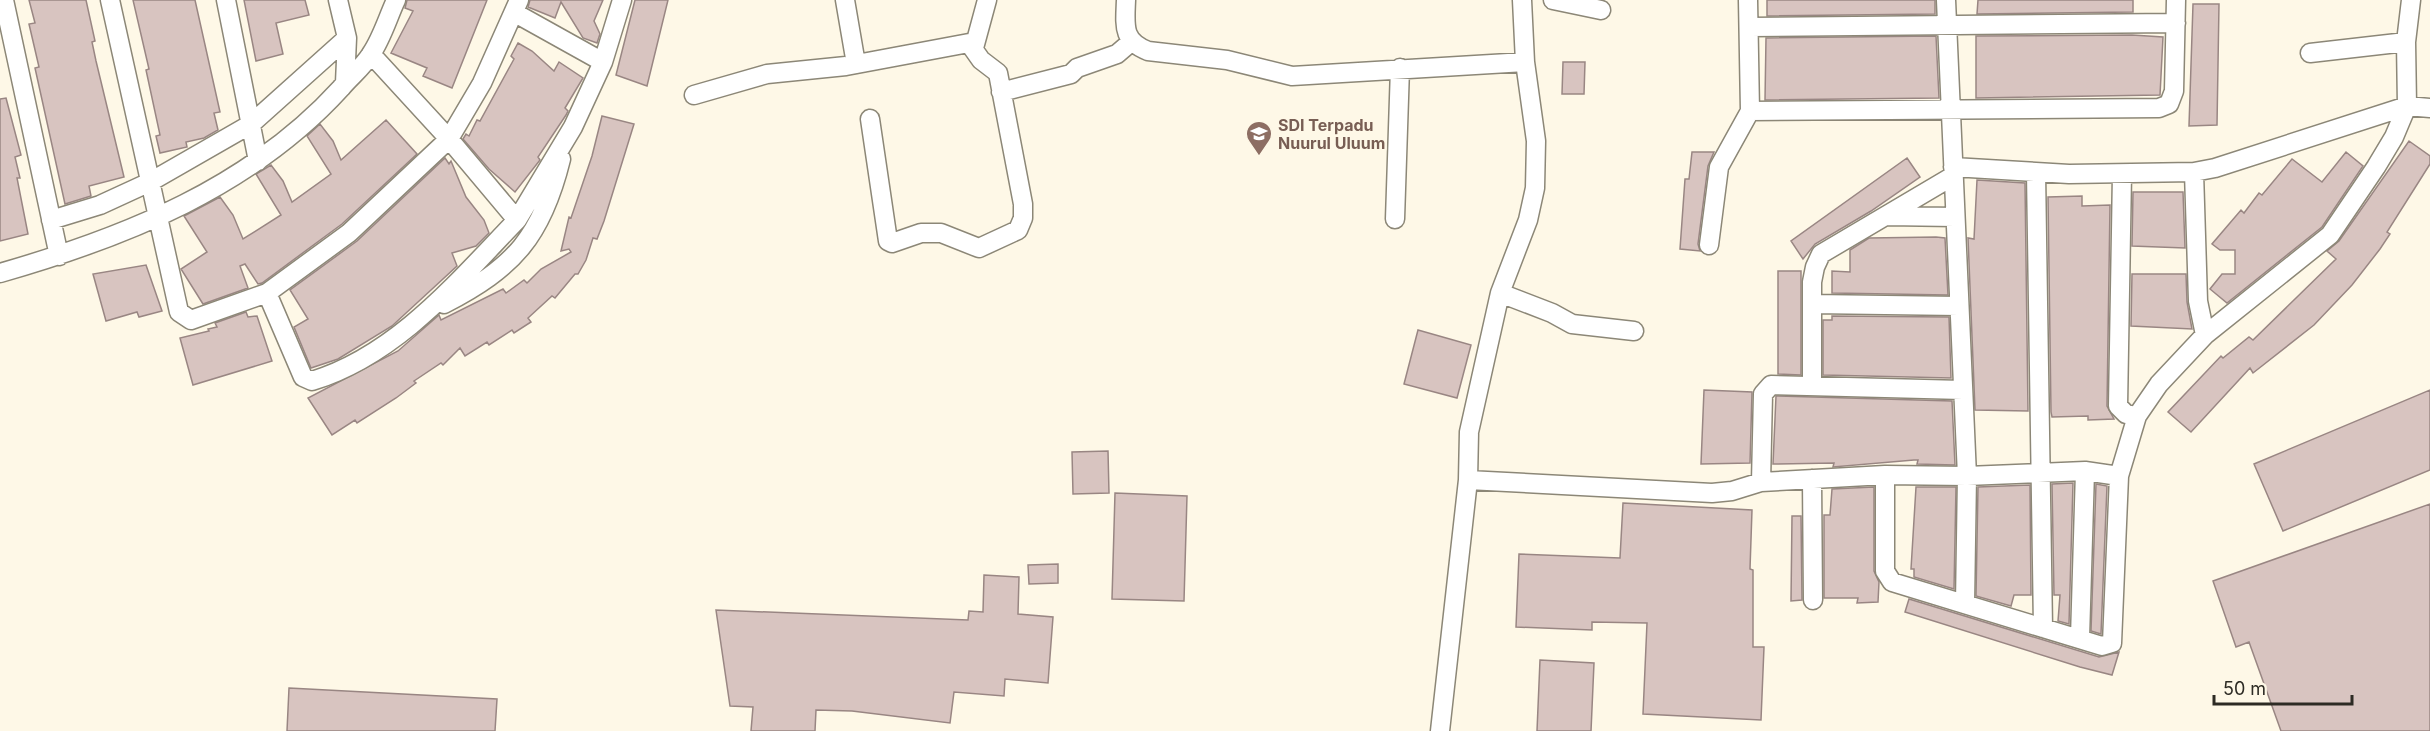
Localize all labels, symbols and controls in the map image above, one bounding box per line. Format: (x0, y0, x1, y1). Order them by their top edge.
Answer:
place label: SDI Terpadu Nuurul Uluum (1278, 115, 1385, 153)
school or university icon: SDI Terpadu Nuurul Uluum (1244, 119, 1274, 157)
scale bar (2214, 668, 2352, 706)
text: 50 m (2223, 678, 2266, 699)

